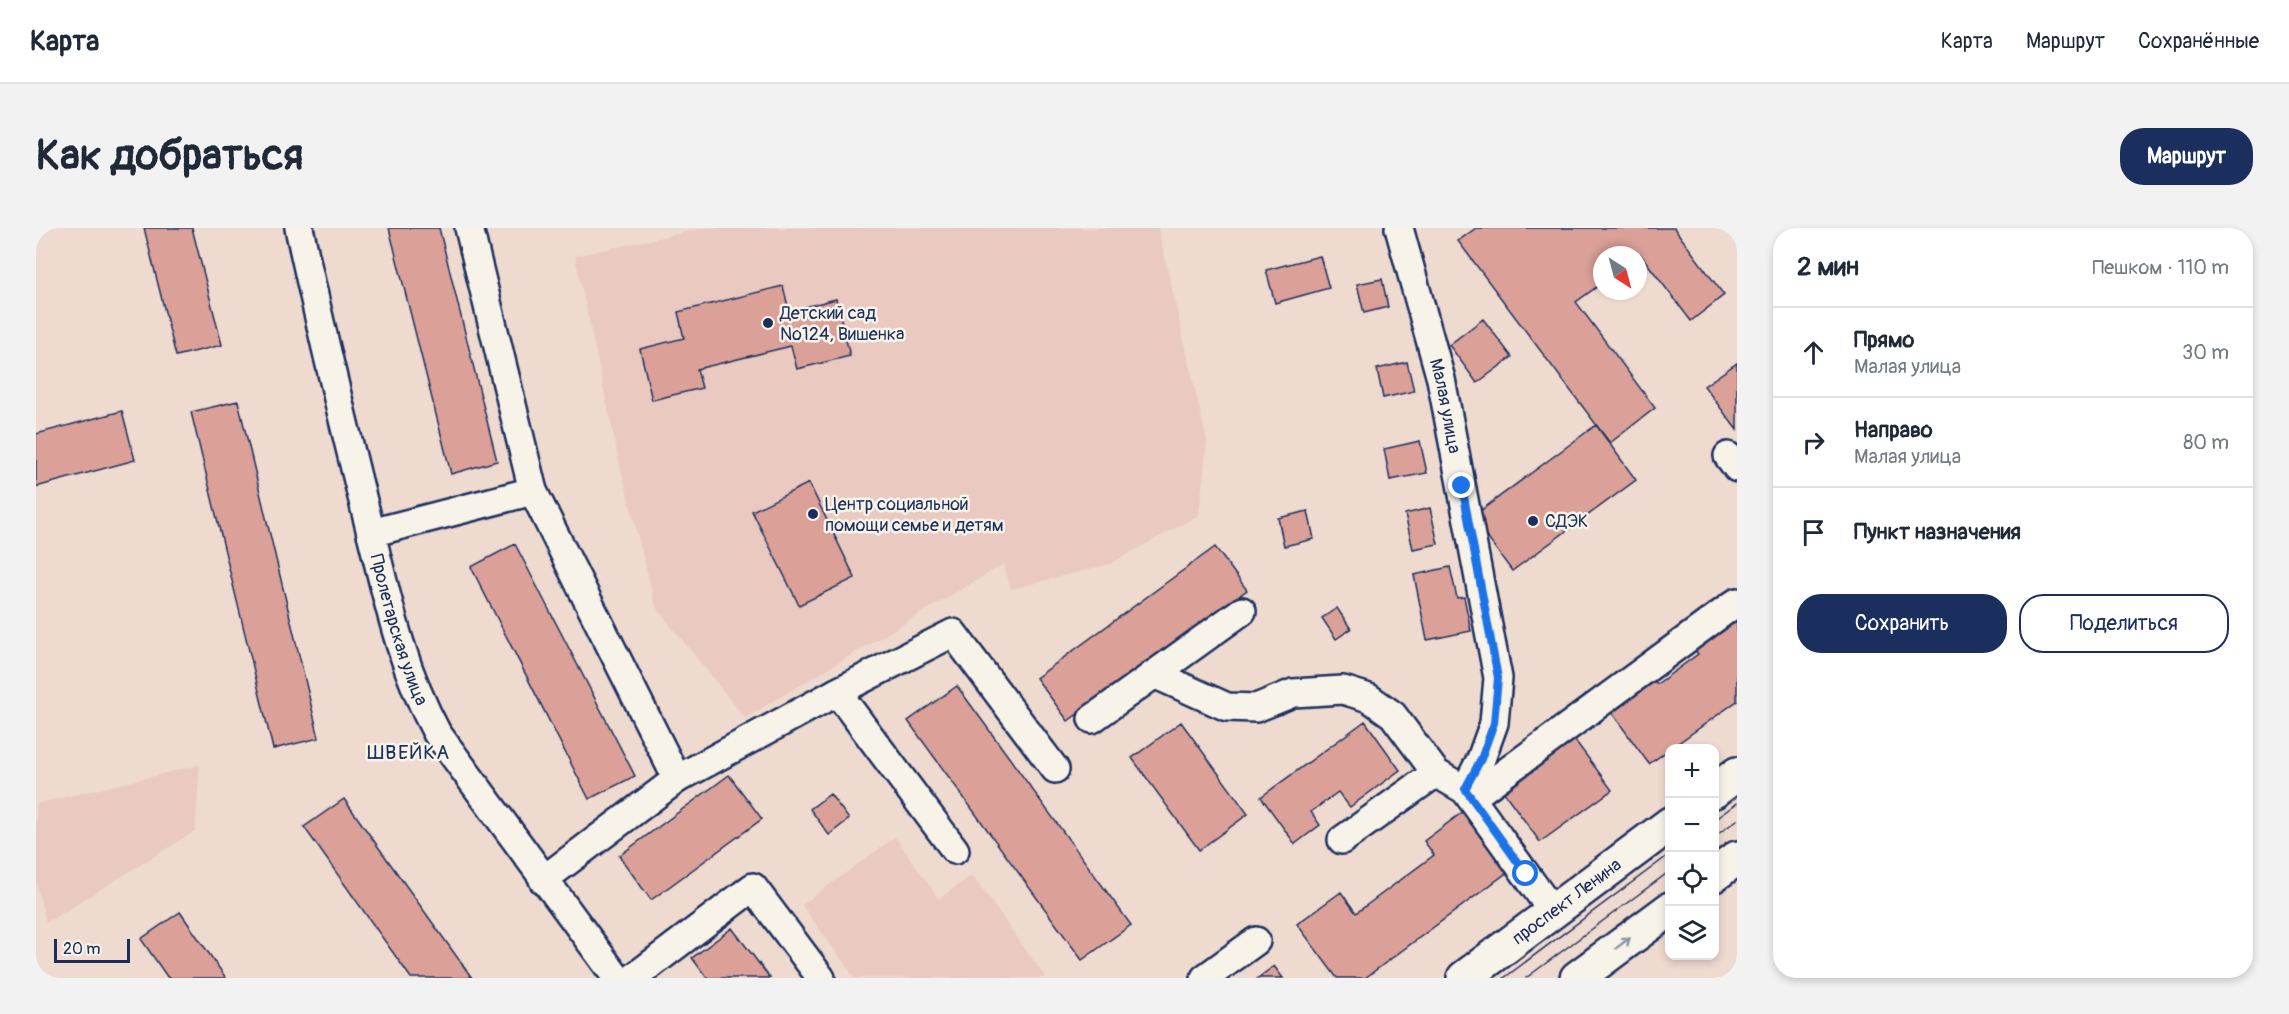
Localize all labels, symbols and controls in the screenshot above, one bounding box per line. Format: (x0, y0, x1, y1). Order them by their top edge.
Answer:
text: Карта (30, 24, 99, 59)
text: Карта (1941, 28, 1993, 55)
text: Маршрут (2026, 28, 2105, 55)
text: Сохранённые (2138, 28, 2259, 55)
button: Маршрут (2120, 128, 2253, 185)
text: Как добраться (36, 130, 303, 182)
north arrow (1593, 246, 1647, 300)
text: 2 мин (1797, 251, 1859, 283)
text: Пешком · 110 m (2092, 255, 2229, 280)
place label: Детский сад №124, Вишенка (779, 302, 904, 346)
marker: Детский сад №124, Вишенка (761, 316, 775, 330)
text: Прямо (1854, 326, 1914, 354)
icon: ahead (1797, 336, 1830, 369)
text: 30 m (2182, 340, 2229, 365)
text: Малая улица (1854, 354, 1961, 379)
street label: Малая улица (1424, 356, 1466, 455)
text: Направо (1854, 416, 1933, 444)
icon: right (1797, 426, 1830, 459)
text: 80 m (2183, 430, 2229, 455)
text: Малая улица (1854, 444, 1961, 469)
route end (1448, 472, 1474, 498)
place label: Центр социальной помощи семье и детям (825, 493, 1004, 537)
marker: Центр социальной помощи семье и детям (806, 507, 820, 521)
place label: СДЭК (1545, 510, 1588, 533)
marker: СДЭК (1526, 514, 1540, 528)
icon: arrive (1797, 516, 1830, 549)
text: Пункт назначения (1854, 518, 2021, 546)
street label: Пролетарская улица (365, 552, 433, 709)
button: Сохранить (1797, 594, 2007, 653)
button: Поделиться (2019, 594, 2229, 653)
district label: ШВЕЙКА (367, 740, 451, 765)
map controls (1665, 744, 1719, 960)
button: + (1665, 744, 1719, 798)
button: − (1665, 798, 1719, 852)
button: locate (1665, 852, 1719, 906)
street label: проспект Ленина (1507, 853, 1626, 950)
route start (1512, 860, 1538, 886)
button: layers (1665, 906, 1719, 960)
scale bar (54, 936, 130, 964)
one-way arrow (1615, 937, 1631, 950)
text: 20 m (63, 939, 101, 959)

